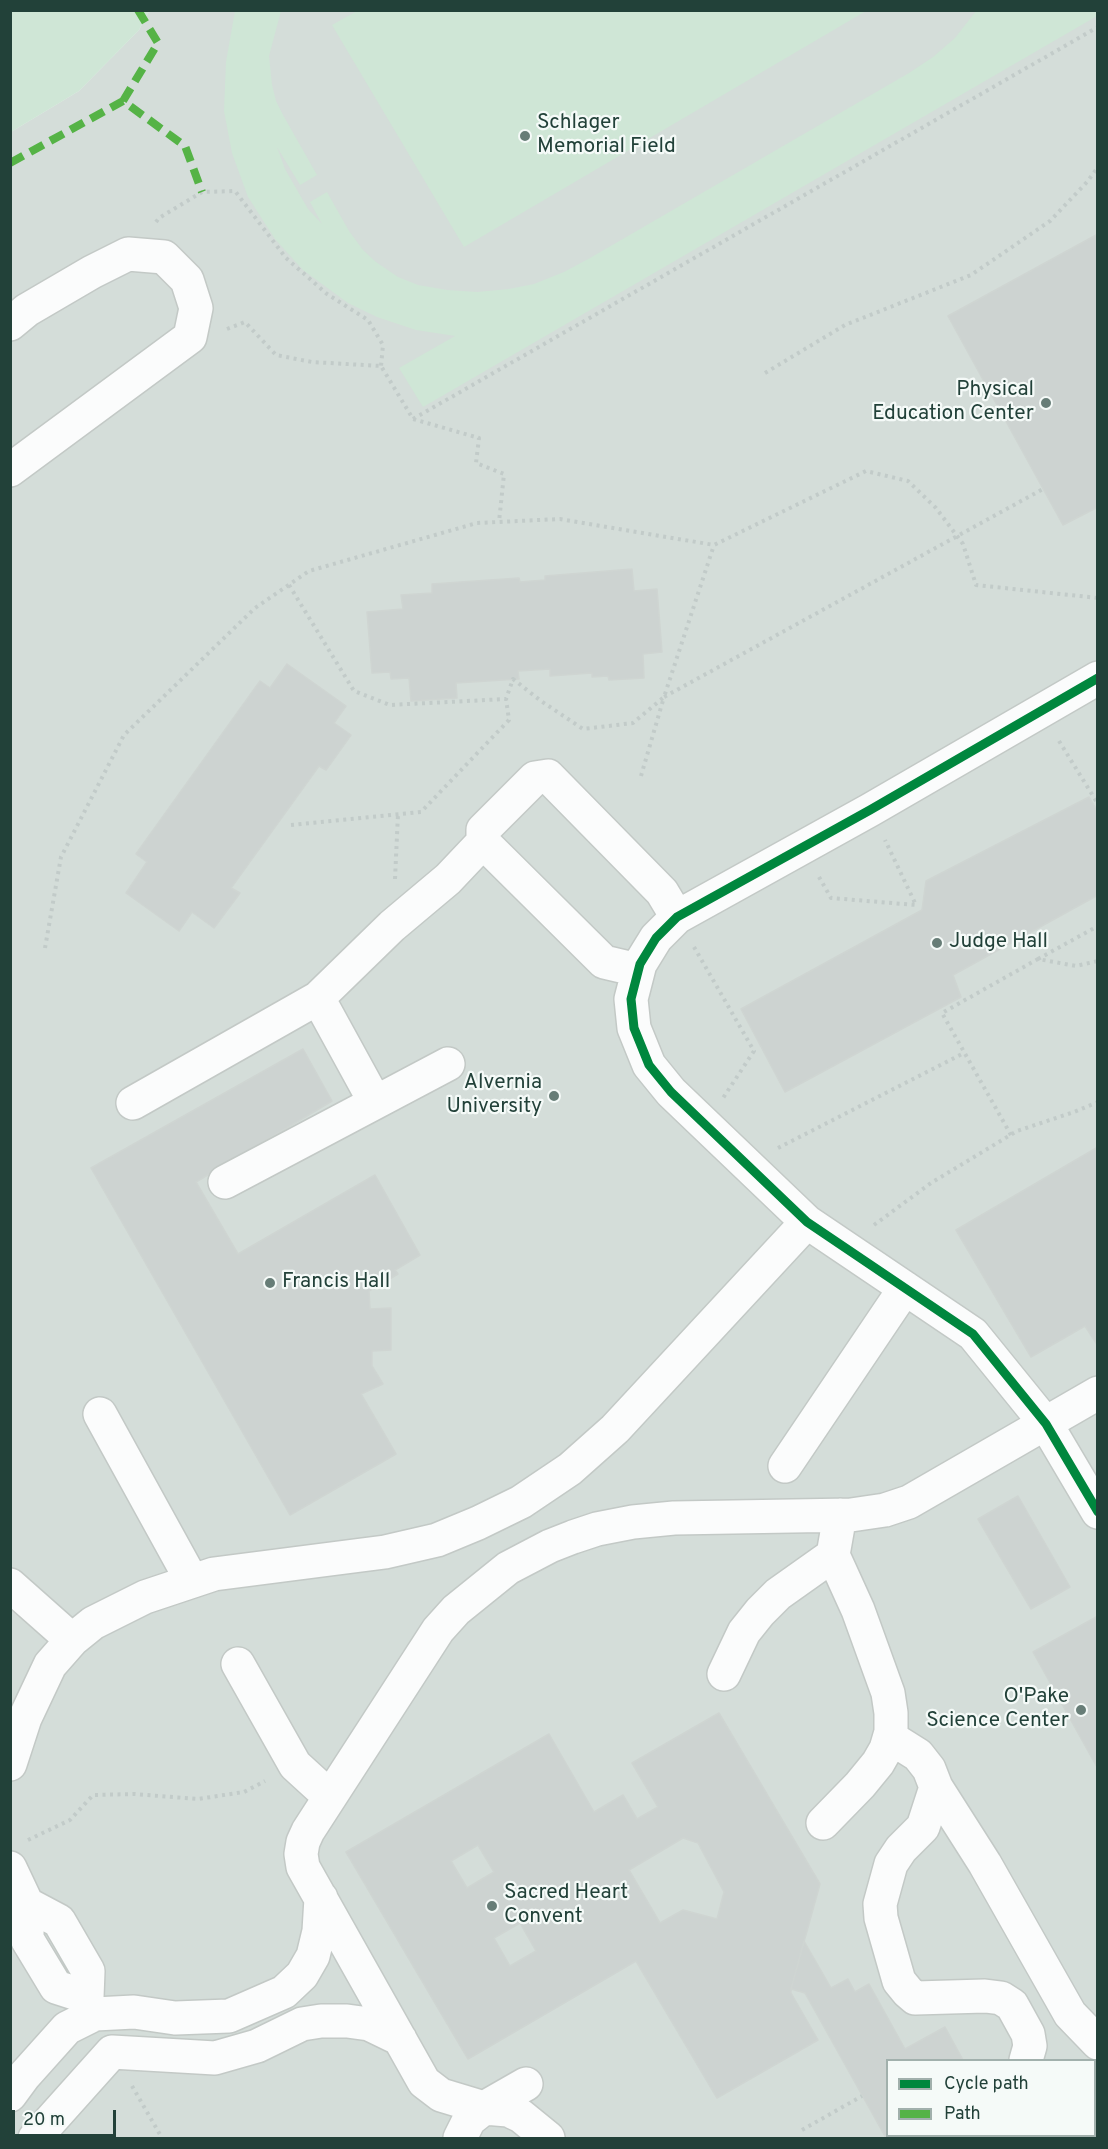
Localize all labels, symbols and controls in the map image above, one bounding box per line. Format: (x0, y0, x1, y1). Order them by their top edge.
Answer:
place label: Schlager Memorial Field (537, 111, 676, 161)
marker: Schlager Memorial Field (518, 129, 532, 143)
place label: Physical Education Center (872, 378, 1034, 428)
marker: Physical Education Center (1039, 396, 1053, 410)
place label: Judge Hall (949, 930, 1048, 956)
marker: Judge Hall (930, 936, 944, 950)
place label: Alvernia University (446, 1071, 542, 1121)
marker: Alvernia University (547, 1089, 561, 1103)
place label: Francis Hall (282, 1270, 390, 1296)
marker: Francis Hall (263, 1276, 277, 1290)
place label: O'Pake Science Center (926, 1685, 1069, 1735)
marker: O'Pake Science Center (1074, 1703, 1088, 1717)
place label: Sacred Heart Convent (504, 1881, 628, 1931)
marker: Sacred Heart Convent (485, 1899, 499, 1913)
legend (886, 2059, 1096, 2137)
text: Cycle path (944, 2073, 1029, 2096)
scale bar (15, 2098, 118, 2136)
text: Path (944, 2103, 981, 2126)
text: 20 m (23, 2109, 65, 2132)

